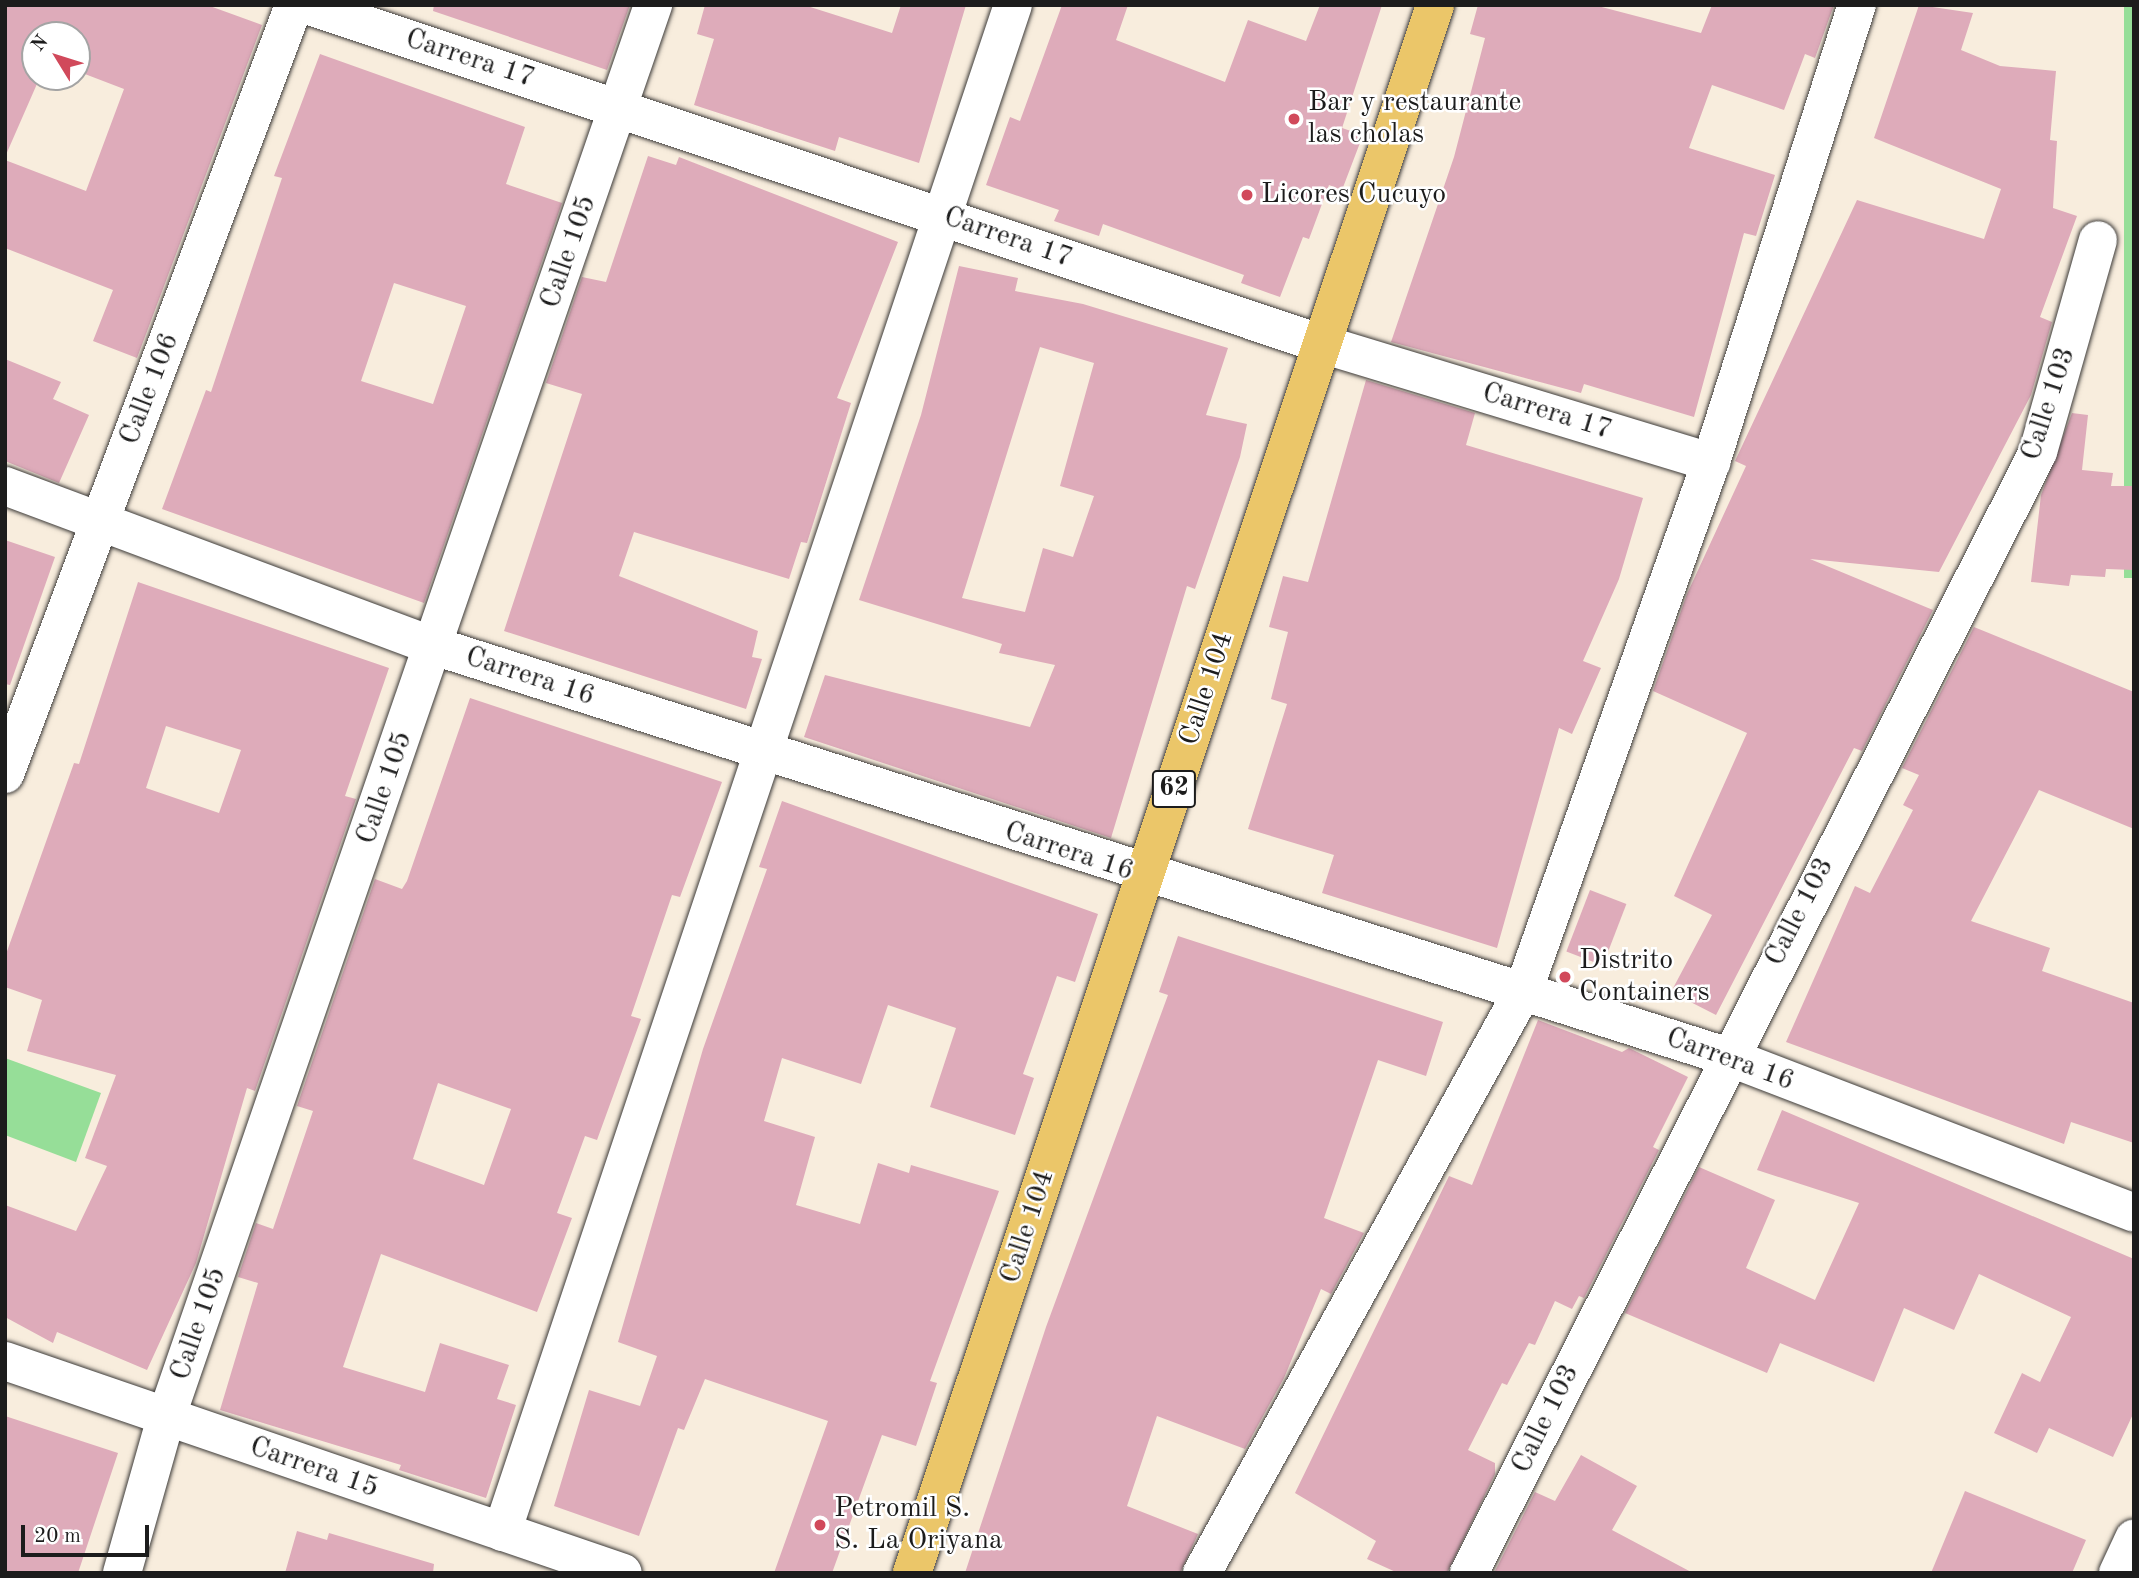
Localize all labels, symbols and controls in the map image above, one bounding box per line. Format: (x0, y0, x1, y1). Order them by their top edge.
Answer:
north arrow (21, 21, 91, 91)
street label: Carrera 17 (401, 22, 539, 96)
text: N (29, 32, 53, 56)
place label: Bar y restaurante las cholas (1308, 86, 1521, 152)
marker: Bar y restaurante las cholas (1286, 111, 1302, 127)
place label: Licores Cucuyo (1261, 178, 1446, 212)
marker: Licores Cucuyo (1239, 187, 1255, 203)
street label: Calle 105 (534, 191, 604, 313)
street label: Carrera 17 (939, 200, 1077, 276)
street label: Calle 106 (113, 328, 187, 450)
street label: Calle 103 (2015, 343, 2083, 465)
street label: Carrera 17 (1478, 376, 1616, 448)
street label: Calle 104 (1173, 628, 1241, 750)
street label: Carrera 16 (461, 640, 599, 714)
street label: Calle 105 (350, 727, 420, 849)
road number: 62 (1151, 766, 1197, 811)
street label: Carrera 16 (1000, 815, 1138, 889)
street label: Calle 103 (1758, 852, 1842, 972)
place label: Distrito Containers (1579, 944, 1710, 1010)
marker: Distrito Containers (1557, 969, 1573, 985)
street label: Carrera 16 (1661, 1021, 1799, 1099)
street label: Calle 104 (994, 1166, 1062, 1288)
street label: Calle 105 (164, 1263, 234, 1385)
street label: Calle 103 (1505, 1359, 1587, 1479)
street label: Carrera 15 (245, 1430, 383, 1506)
place label: Petromil S. S. La Oriyana (834, 1492, 1003, 1558)
scale bar (24, 1512, 152, 1556)
marker: Petromil S. S. La Oriyana (812, 1517, 828, 1533)
text: 20 m (34, 1526, 81, 1547)

